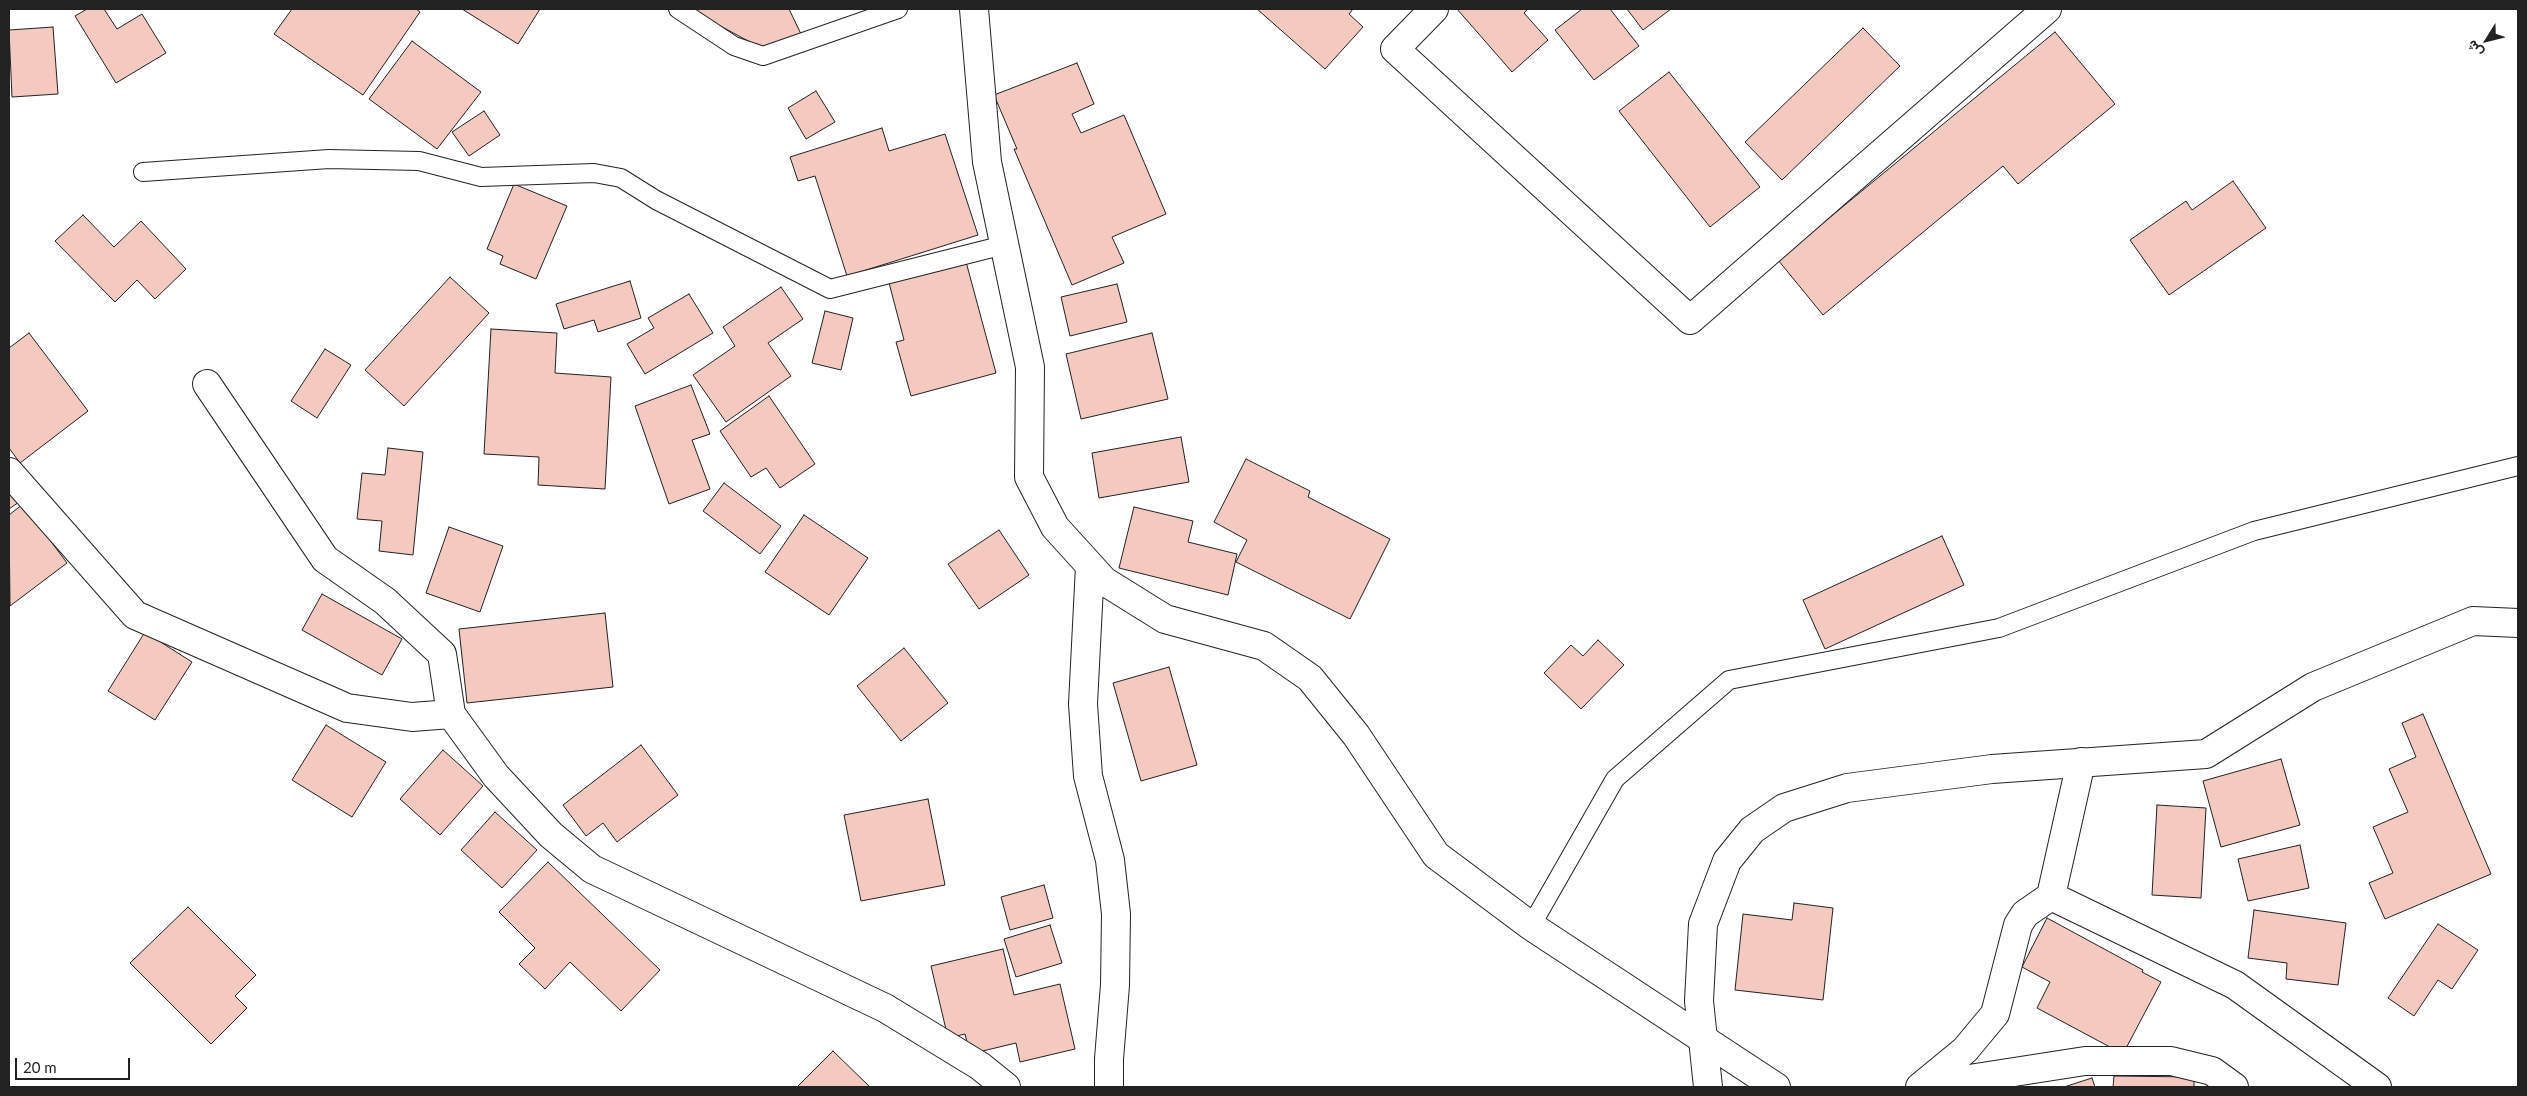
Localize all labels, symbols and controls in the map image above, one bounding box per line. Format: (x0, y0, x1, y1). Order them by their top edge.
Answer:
north arrow (2462, 15, 2512, 65)
text: ش (2463, 37, 2486, 61)
scale bar (18, 1048, 132, 1080)
text: 20 m (23, 1058, 57, 1076)

